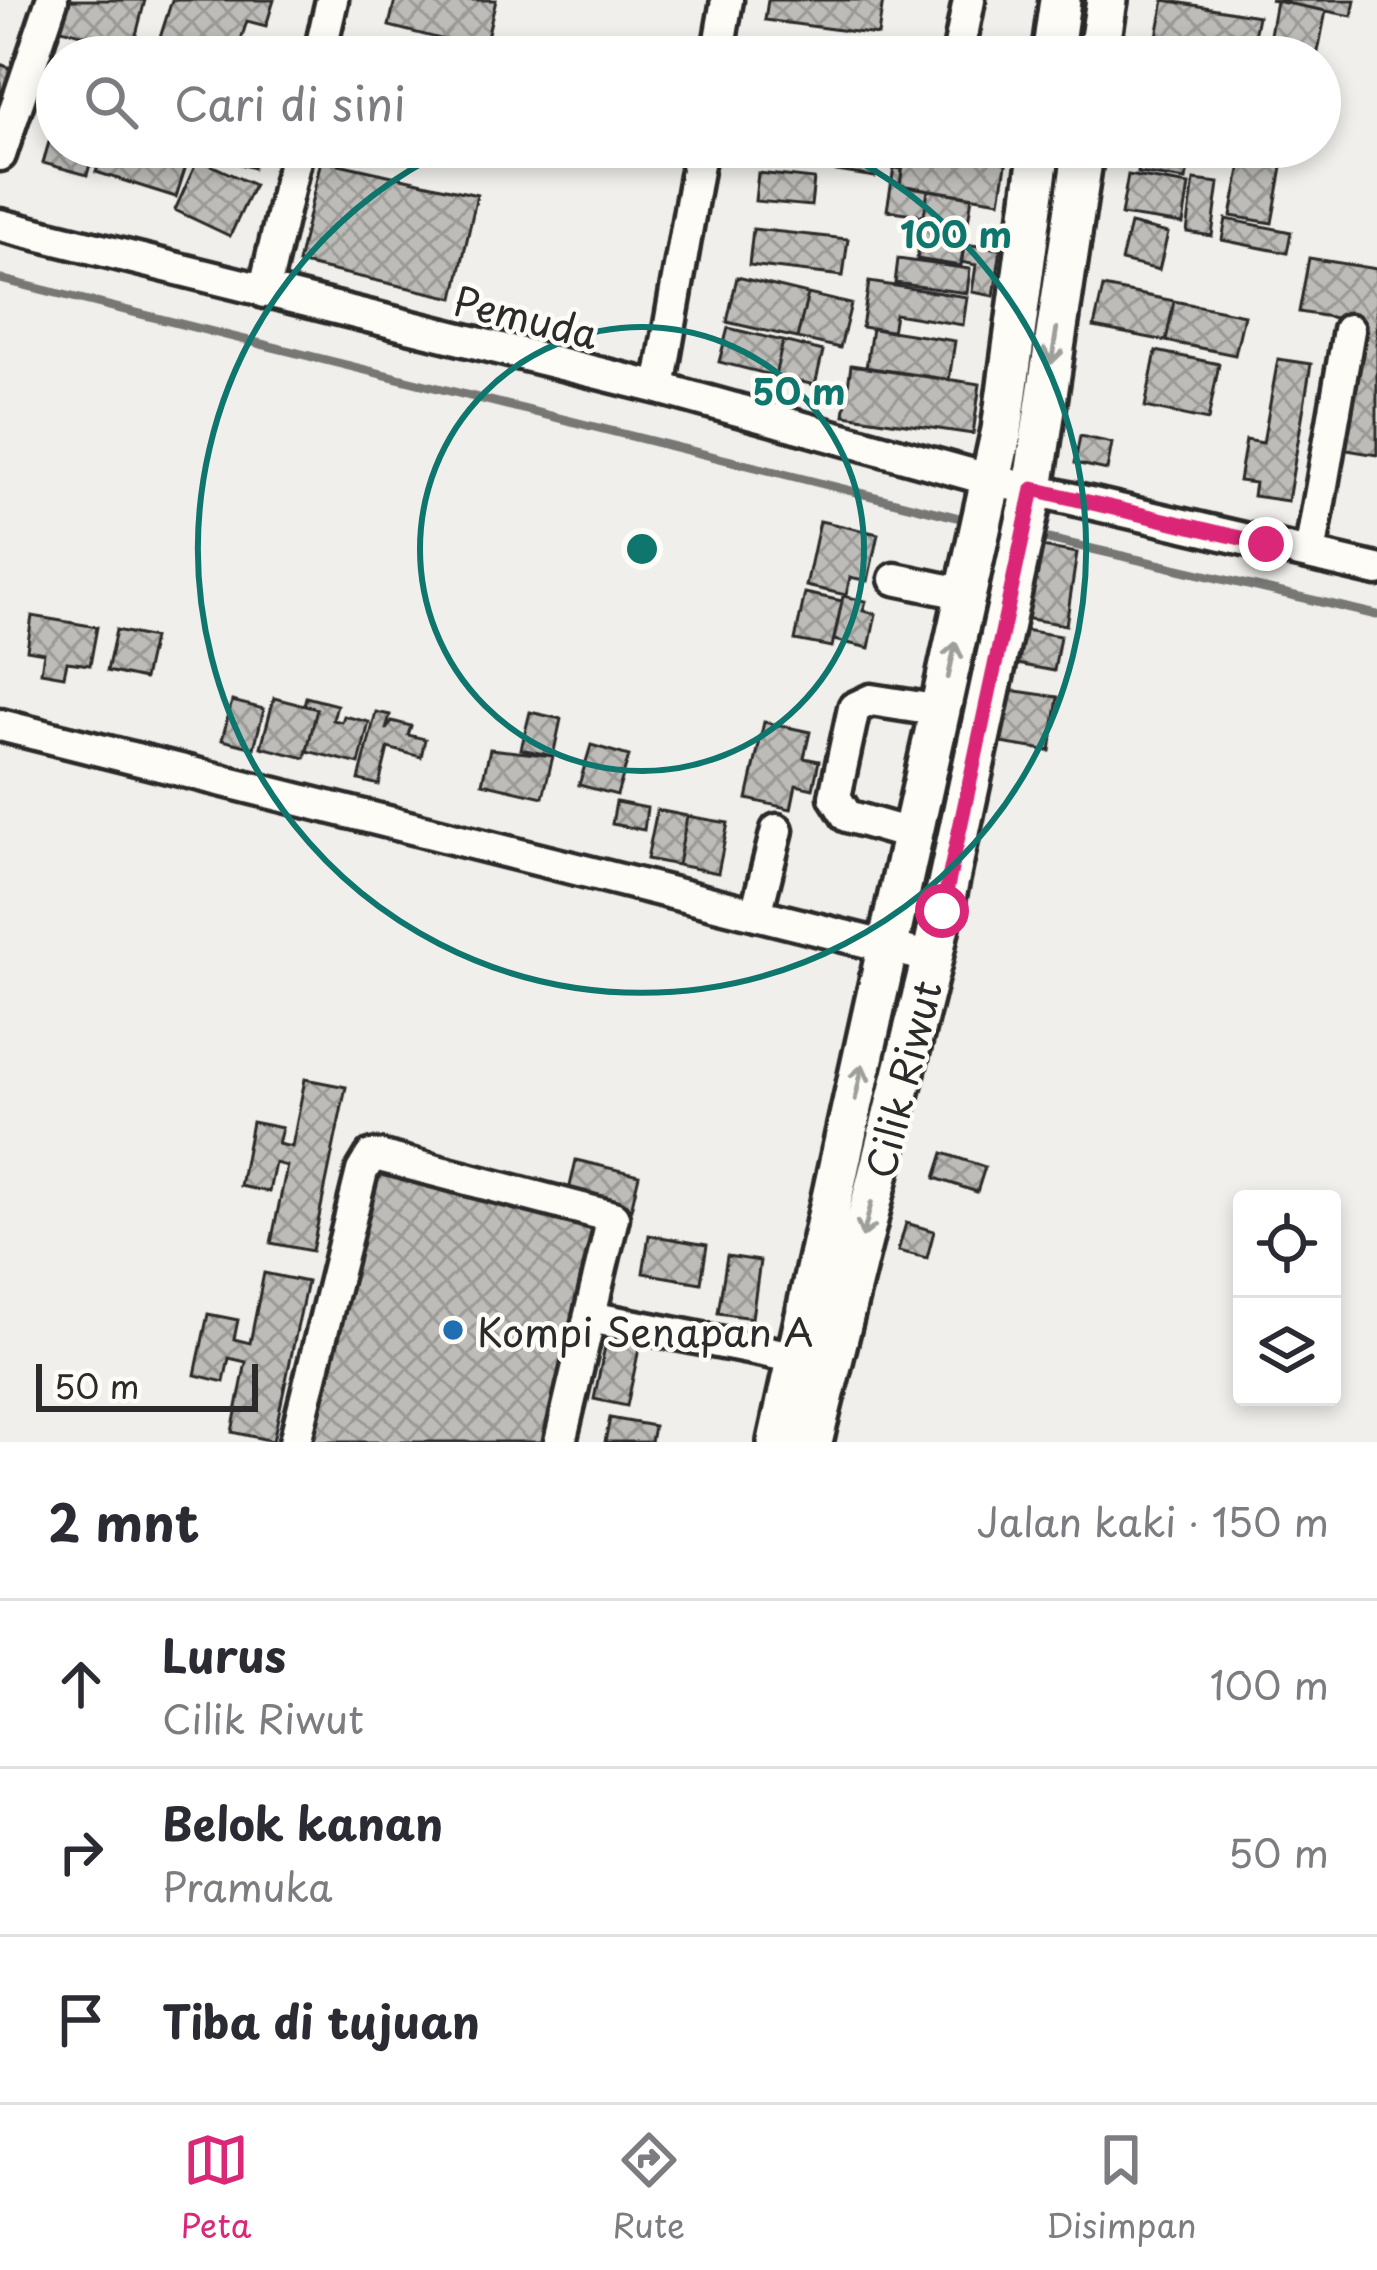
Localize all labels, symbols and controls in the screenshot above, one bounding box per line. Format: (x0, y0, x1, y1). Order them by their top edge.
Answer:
search box (36, 36, 1341, 168)
text: Cari di sini (174, 68, 406, 136)
icon: search (78, 69, 144, 135)
text: 100 m (900, 206, 1012, 260)
street label: Pemuda (447, 270, 605, 362)
one-way arrow (1042, 325, 1065, 364)
text: 50 m (752, 363, 846, 417)
route end (1239, 517, 1293, 571)
centre of rings (621, 528, 663, 570)
one-way arrow (942, 642, 965, 680)
route start (915, 884, 969, 938)
street label: Cilik Riwut (849, 974, 955, 1184)
one-way arrow (849, 1064, 872, 1102)
map controls (1233, 1190, 1341, 1406)
button: locate (1233, 1190, 1341, 1298)
one-way arrow (855, 1200, 877, 1238)
button: layers (1233, 1298, 1341, 1406)
place label: Kompi Senapan A (477, 1301, 814, 1360)
marker: Kompi Senapan A (440, 1317, 466, 1343)
scale bar (36, 1358, 258, 1411)
text: 50 m (54, 1360, 140, 1410)
text: 2 mnt (48, 1482, 200, 1559)
text: Jalan kaki · 150 m (977, 1491, 1329, 1550)
text: Lurus (162, 1620, 286, 1688)
icon: ahead (48, 1651, 114, 1717)
text: 100 m (1210, 1654, 1329, 1713)
text: Cilik Riwut (162, 1688, 364, 1747)
text: Belok kanan (162, 1788, 443, 1856)
icon: right (48, 1819, 114, 1885)
text: 50 m (1228, 1822, 1329, 1881)
text: Pramuka (162, 1856, 333, 1915)
text: Tiba di tujuan (162, 1986, 480, 2054)
icon: arrive (48, 1987, 114, 2053)
tab: Peta (180, 2127, 251, 2249)
tab: Rute (612, 2127, 685, 2249)
tab: Disimpan (1046, 2127, 1197, 2249)

